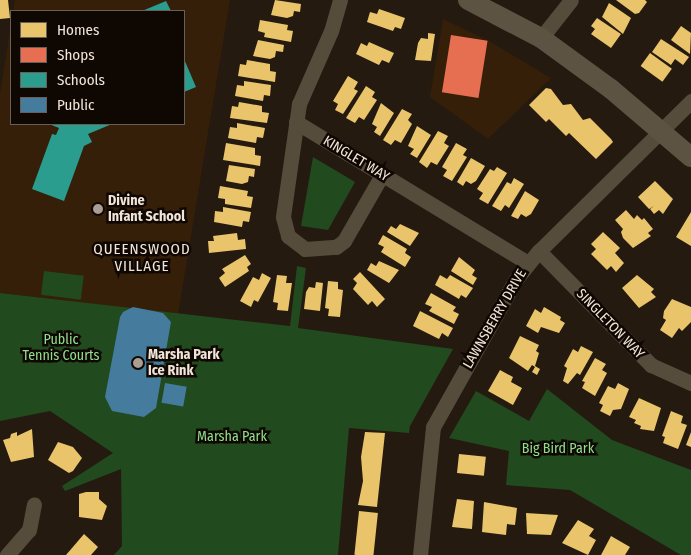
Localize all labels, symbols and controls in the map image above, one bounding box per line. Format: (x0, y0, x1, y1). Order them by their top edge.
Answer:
legend (10, 10, 185, 125)
text: Homes (57, 21, 99, 39)
text: Shops (57, 46, 95, 64)
text: Schools (57, 71, 105, 89)
text: Public (57, 96, 94, 114)
street label: KINGLET WAY (320, 133, 392, 185)
place label: Divine Infant School (108, 193, 185, 226)
marker: Divine Infant School (92, 203, 104, 215)
district label: QUEENSWOOD VILLAGE (92, 240, 192, 275)
street label: LAWNSBERRY DRIVE (460, 266, 530, 372)
street label: SINGLETON WAY (572, 286, 648, 362)
park label: Public Tennis Courts (22, 332, 100, 364)
place label: Marsha Park Ice Rink (148, 347, 220, 380)
marker: Marsha Park Ice Rink (132, 357, 144, 369)
park label: Marsha Park (197, 429, 267, 445)
park label: Big Bird Park (522, 441, 594, 457)

